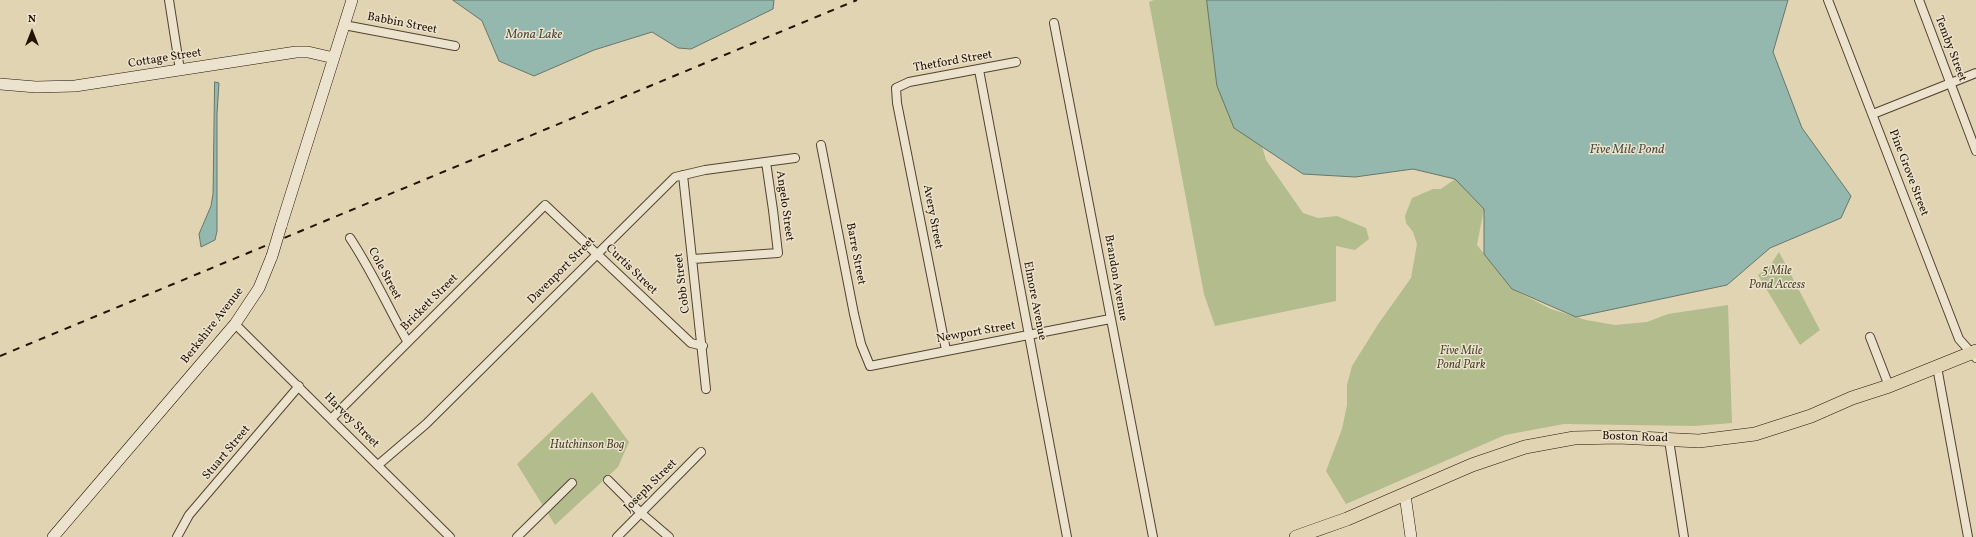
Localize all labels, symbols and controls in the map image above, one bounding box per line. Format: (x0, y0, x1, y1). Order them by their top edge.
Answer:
street label: Babbin Street (366, 10, 438, 38)
north arrow (12, 12, 52, 52)
text: N (28, 12, 36, 27)
street label: Temby Street (1931, 14, 1969, 84)
water label: Mona Lake (506, 28, 562, 44)
street label: Cottage Street (127, 46, 203, 72)
street label: Thetford Street (912, 48, 994, 76)
street label: Pine Grove Street (1885, 128, 1931, 218)
water label: Five Mile Pond (1590, 143, 1664, 159)
street label: Angelo Street (772, 170, 796, 242)
street label: Avery Street (919, 184, 945, 250)
street label: Barre Street (842, 222, 868, 286)
street label: Davenport Street (525, 234, 599, 308)
street label: Brandon Avenue (1100, 234, 1130, 322)
street label: Curtis Street (602, 242, 660, 298)
street label: Cole Street (364, 245, 404, 303)
street label: Cobb Street (672, 252, 694, 314)
street label: Elmore Avenue (1019, 260, 1049, 342)
park label: 5 Mile Pond Access (1749, 265, 1805, 293)
street label: Brickett Street (398, 271, 462, 335)
street label: Berkshire Avenue (179, 285, 247, 367)
street label: Newport Street (935, 319, 1017, 347)
park label: Five Mile Pond Park (1437, 345, 1485, 373)
street label: Harvey Street (320, 390, 382, 452)
street label: Stuart Street (200, 423, 254, 483)
street label: Boston Road (1602, 430, 1668, 446)
park label: Hutchinson Bog (550, 439, 624, 453)
street label: Joseph Street (622, 457, 680, 515)

